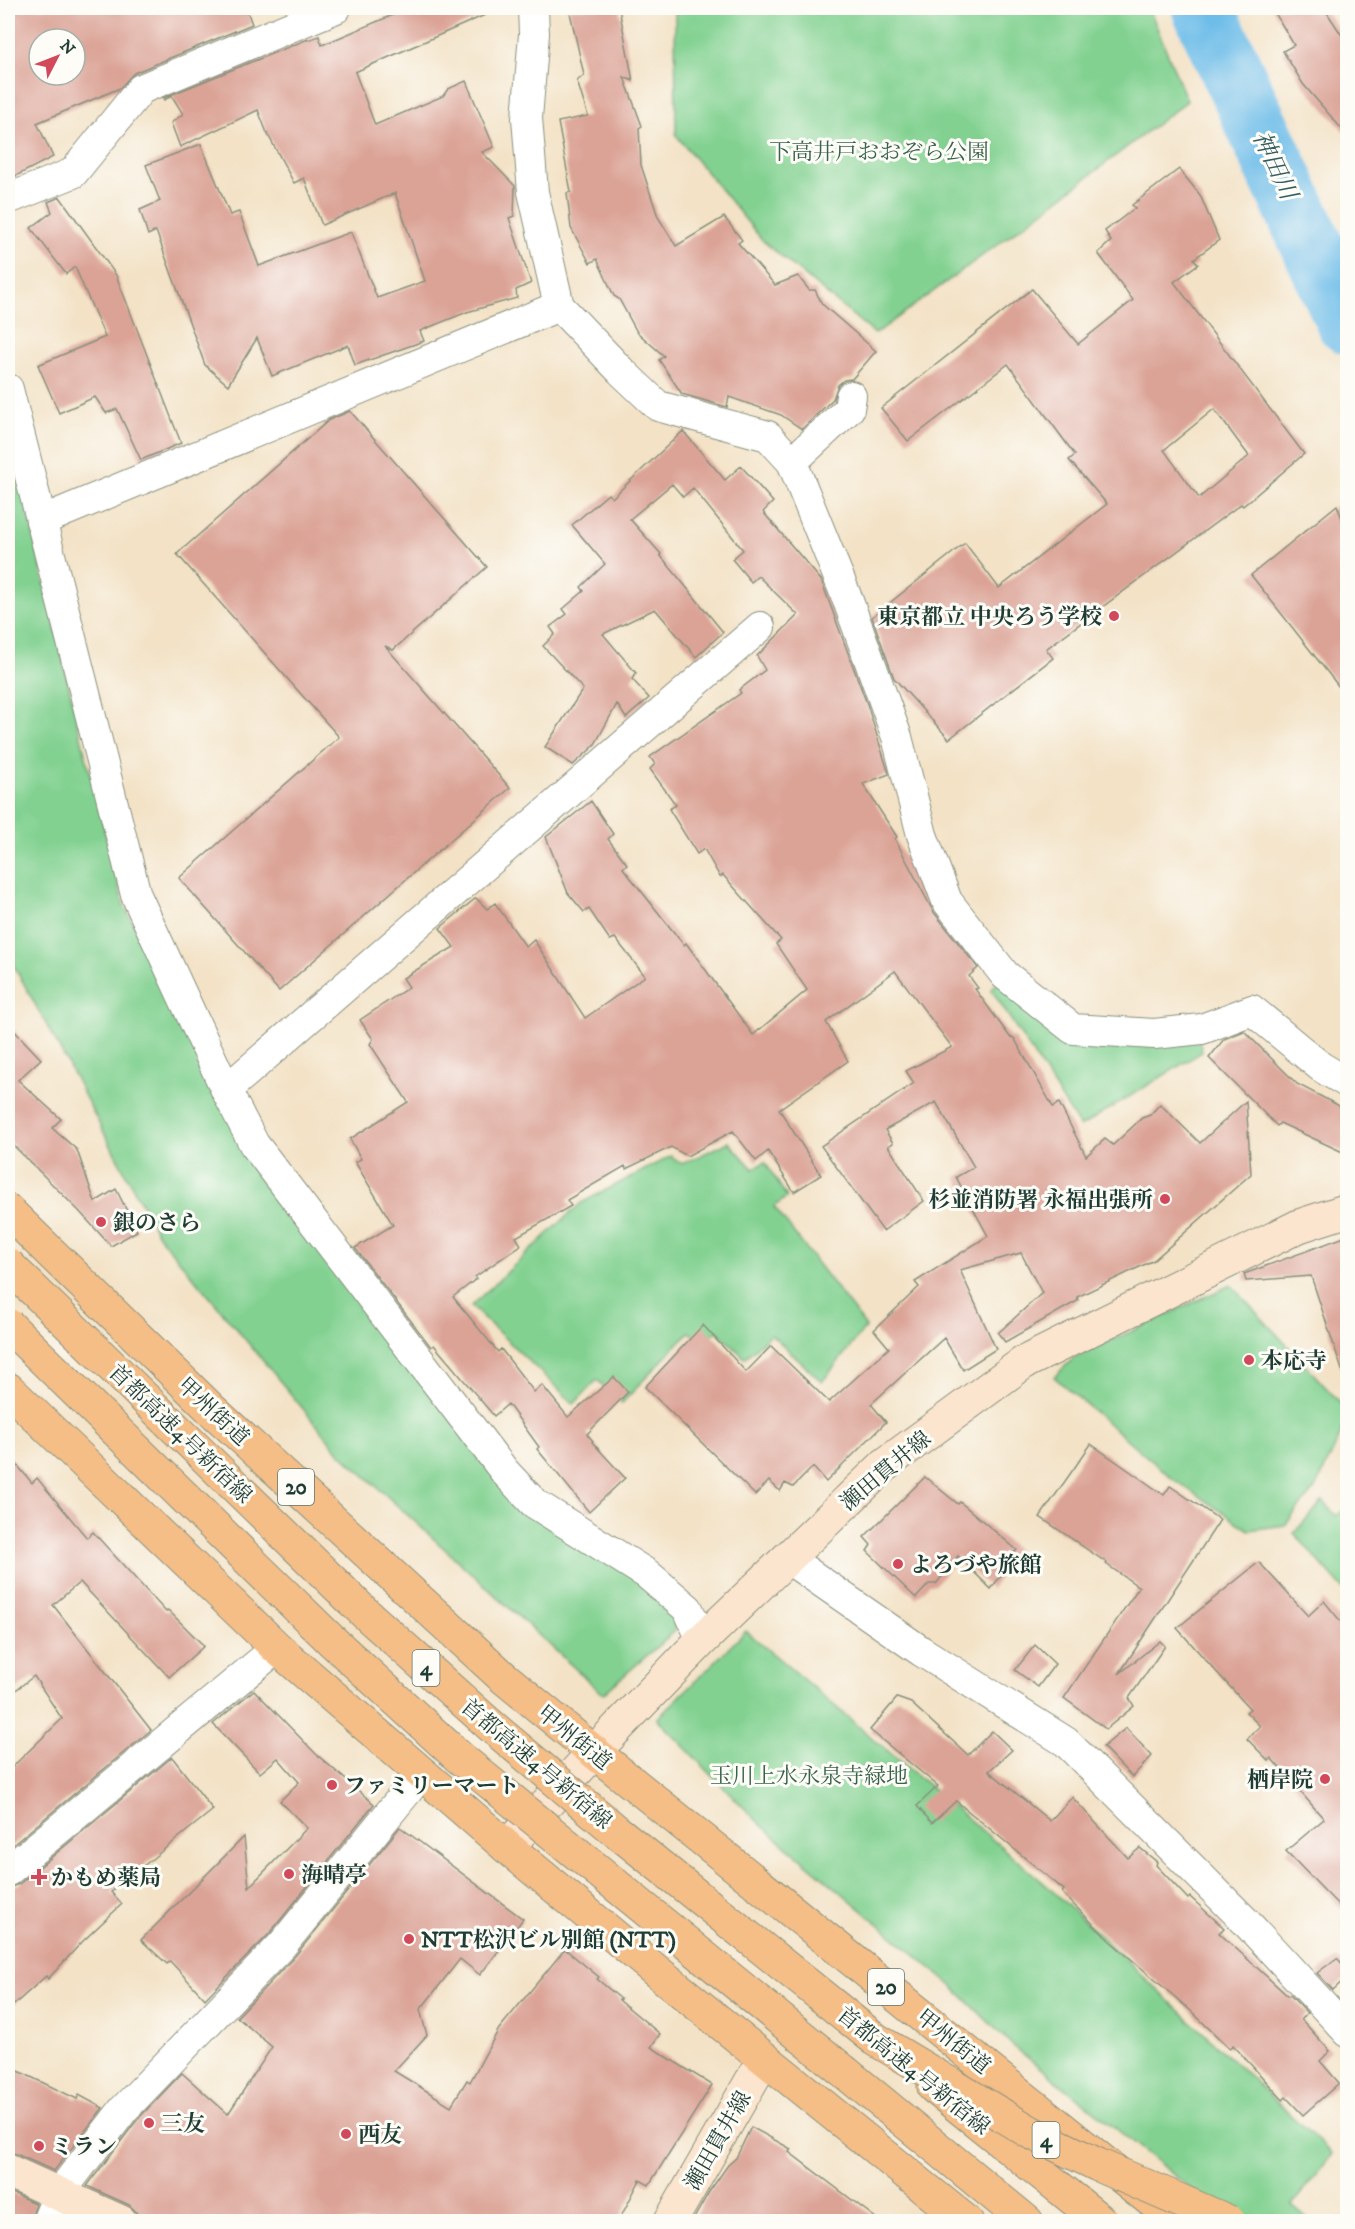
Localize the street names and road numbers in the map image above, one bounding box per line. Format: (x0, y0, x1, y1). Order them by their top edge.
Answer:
street label: 首都高速4号新宿線 (103, 1359, 257, 1509)
street label: 甲州街道 (172, 1372, 254, 1452)
street label: 瀬田貫井線 (835, 1425, 937, 1517)
road number: 20 (278, 1469, 314, 1505)
road number: 4 (412, 1650, 440, 1686)
street label: 首都高速4号新宿線 (455, 1693, 617, 1835)
street label: 甲州街道 (531, 1700, 617, 1776)
road number: 20 (868, 1969, 904, 2005)
street label: 首都高速4号新宿線 (831, 2001, 995, 2141)
street label: 甲州街道 (910, 2004, 996, 2080)
street label: 瀬田貫井線 (679, 2086, 757, 2195)
road number: 4 (1032, 2122, 1060, 2158)

